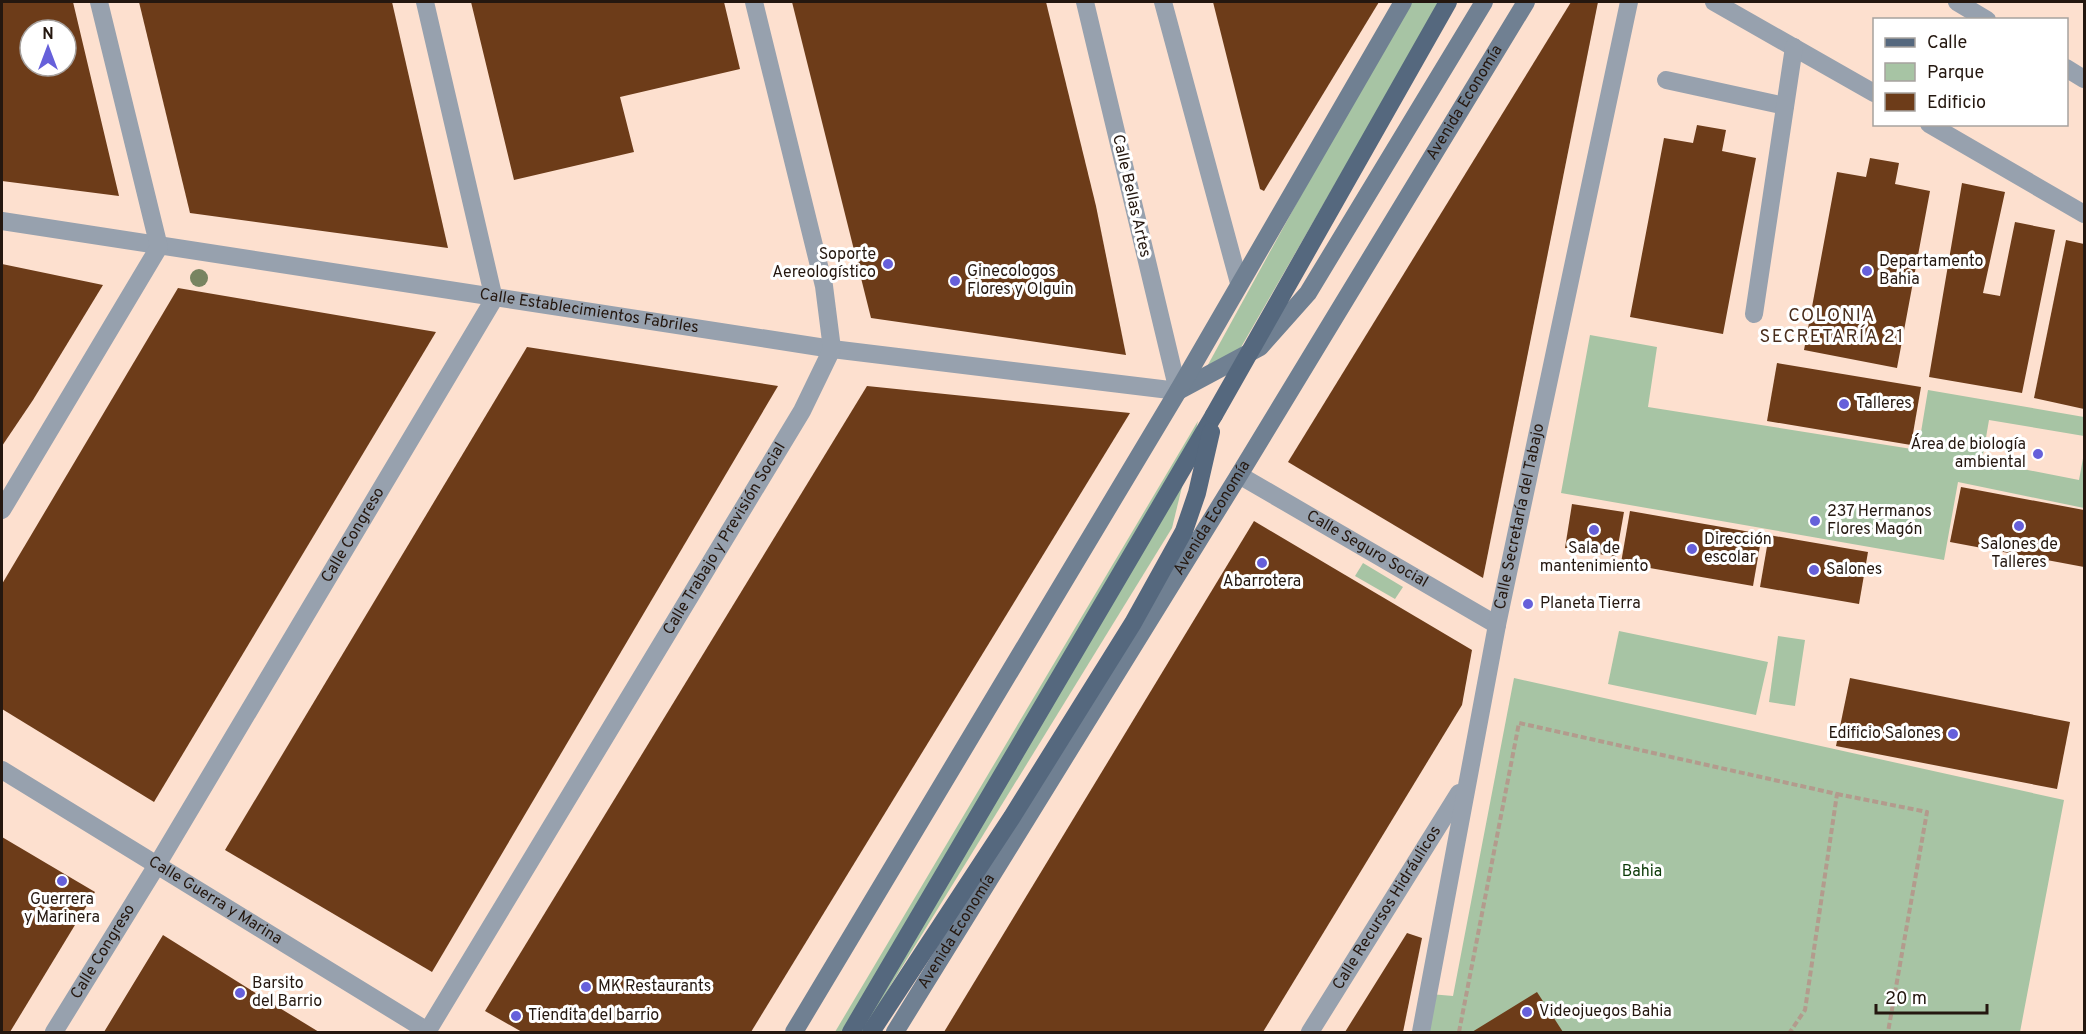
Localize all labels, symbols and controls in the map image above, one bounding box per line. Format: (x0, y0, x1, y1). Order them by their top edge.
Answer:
north arrow (18, 18, 78, 78)
legend (1873, 18, 2068, 126)
text: N (42, 25, 54, 45)
text: Calle (1927, 32, 1967, 55)
street label: Avenida Economía (1422, 41, 1507, 164)
text: Parque (1927, 62, 1984, 85)
text: Edificio (1927, 92, 1986, 115)
street label: Calle Bellas Artes (1107, 133, 1155, 259)
place label: Soporte Aereologístico (772, 245, 876, 283)
place label: Departamento Bahia (1879, 252, 1984, 290)
marker: Soporte Aereologístico (881, 257, 895, 271)
place label: Ginecologos Flores y Olguin (967, 262, 1074, 300)
marker: Departamento Bahia (1860, 264, 1874, 278)
marker: Ginecologos Flores y Olguin (948, 274, 962, 288)
street label: Calle Establecimientos Fabriles (478, 285, 700, 338)
district label: COLONIA SECRETARÍA 21 (1759, 305, 1905, 349)
place label: Talleres (1856, 394, 1912, 414)
marker: Talleres (1837, 397, 1851, 411)
street label: Calle Secretaría del Tabajo (1491, 421, 1549, 611)
place label: Área de biología ambiental (1910, 433, 2026, 473)
street label: Calle Trabajo y Previsión Social (659, 439, 791, 639)
marker: Área de biología ambiental (2031, 447, 2045, 461)
street label: Avenida Economía (1169, 457, 1255, 579)
street label: Calle Congreso (317, 484, 390, 587)
place label: 237 Hermanos Flores Magón (1827, 502, 1932, 540)
street label: Calle Seguro Social (1302, 506, 1431, 593)
marker: 237 Hermanos Flores Magón (1808, 514, 1822, 528)
marker: Salones de Talleres (2012, 519, 2026, 533)
marker: Sala de mantenimiento (1587, 523, 1601, 537)
place label: Dirección escolar (1704, 530, 1772, 568)
place label: Salones de Talleres (1980, 535, 2058, 573)
place label: Sala de mantenimiento (1540, 539, 1648, 577)
marker: Dirección escolar (1685, 542, 1699, 556)
marker: Abarrotera (1255, 556, 1269, 570)
place label: Salones (1826, 560, 1882, 580)
marker: Salones (1807, 563, 1821, 577)
place label: Abarrotera (1223, 572, 1301, 592)
place label: Planeta Tierra (1540, 594, 1641, 614)
marker: Planeta Tierra (1521, 597, 1535, 611)
place label: Edificio Salones (1829, 724, 1941, 744)
marker: Edificio Salones (1946, 727, 1960, 741)
street label: Calle Recursos Hidráulicos (1329, 822, 1446, 994)
street label: Calle Guerra y Marina (144, 852, 286, 949)
park label: Bahia (1622, 862, 1662, 882)
street label: Avenida Economía (914, 870, 1000, 993)
marker: Guerrera y Marinera (55, 874, 69, 888)
place label: Guerrera y Marinera (24, 890, 100, 928)
street label: Calle Congreso (67, 901, 140, 1003)
place label: Barsito del Barrio (252, 974, 322, 1012)
place label: MK Restaurants (598, 977, 711, 997)
scale bar (1876, 977, 1987, 1015)
marker: MK Restaurants (579, 980, 593, 994)
marker: Barsito del Barrio (233, 986, 247, 1000)
text: 20 m (1885, 988, 1927, 1011)
place label: Videojuegos Bahia (1539, 1002, 1672, 1022)
marker: Videojuegos Bahia (1520, 1005, 1534, 1019)
place label: Tiendita del barrio (528, 1006, 659, 1026)
marker: Tiendita del barrio (509, 1009, 523, 1023)

